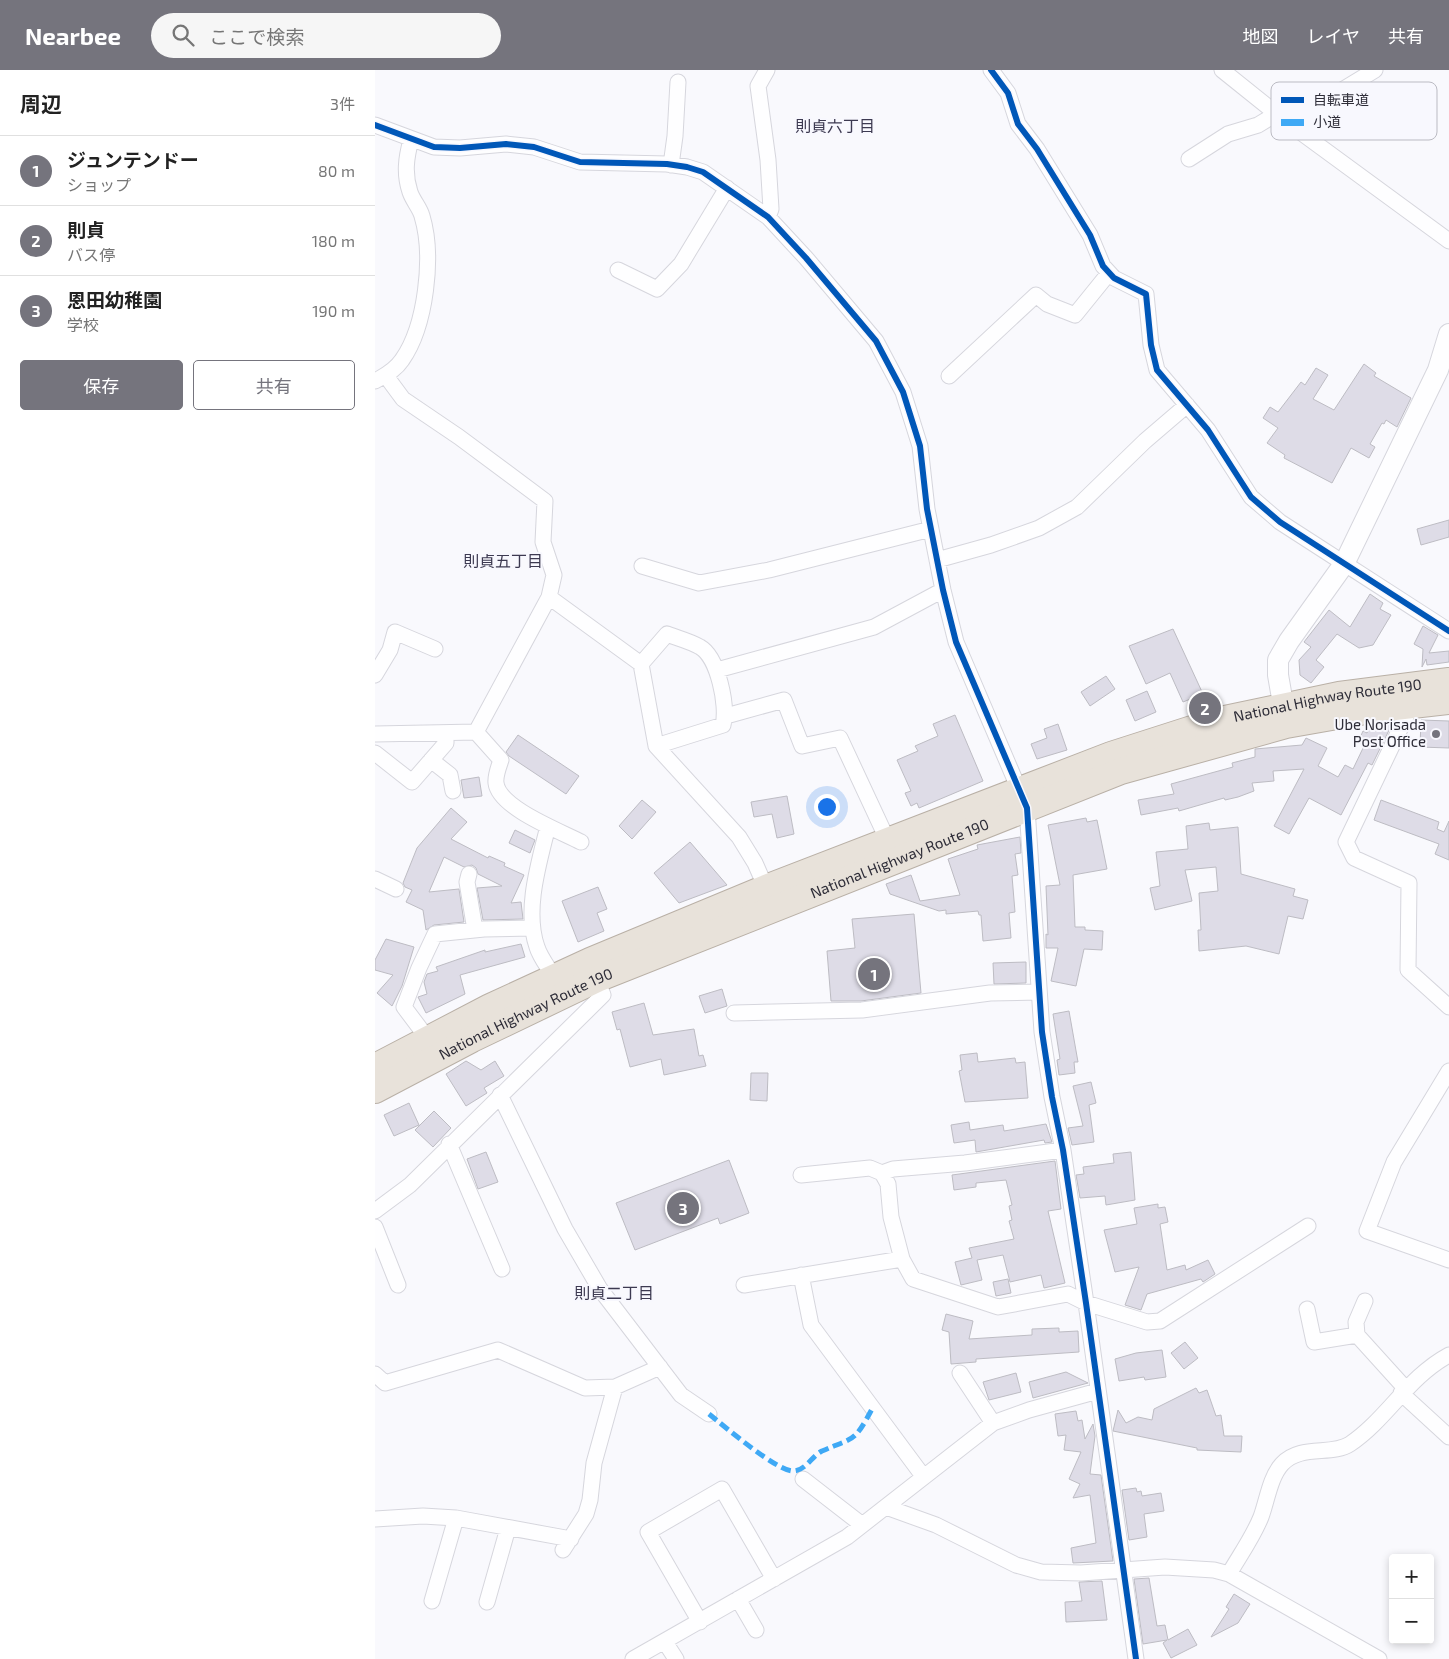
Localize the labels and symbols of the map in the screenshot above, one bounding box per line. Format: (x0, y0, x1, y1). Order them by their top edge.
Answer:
legend (1271, 82, 1437, 140)
text: 自転車道 (1313, 91, 1369, 108)
text: 小道 (1313, 113, 1341, 130)
district label: 則貞六丁目 (795, 116, 875, 135)
district label: 則貞五丁目 (463, 551, 543, 570)
street label: National Highway Route 190 (1232, 675, 1423, 725)
pin: 2 (1189, 689, 1221, 727)
place label: Ube Norisada Post Office (1335, 715, 1426, 750)
marker: Ube Norisada Post Office (1430, 728, 1442, 740)
your location (814, 794, 840, 820)
street label: National Highway Route 190 (807, 814, 991, 901)
pin: 1 (858, 955, 890, 993)
street label: National Highway Route 190 (436, 964, 615, 1063)
pin: 3 (667, 1189, 699, 1227)
district label: 則貞二丁目 (574, 1283, 654, 1302)

